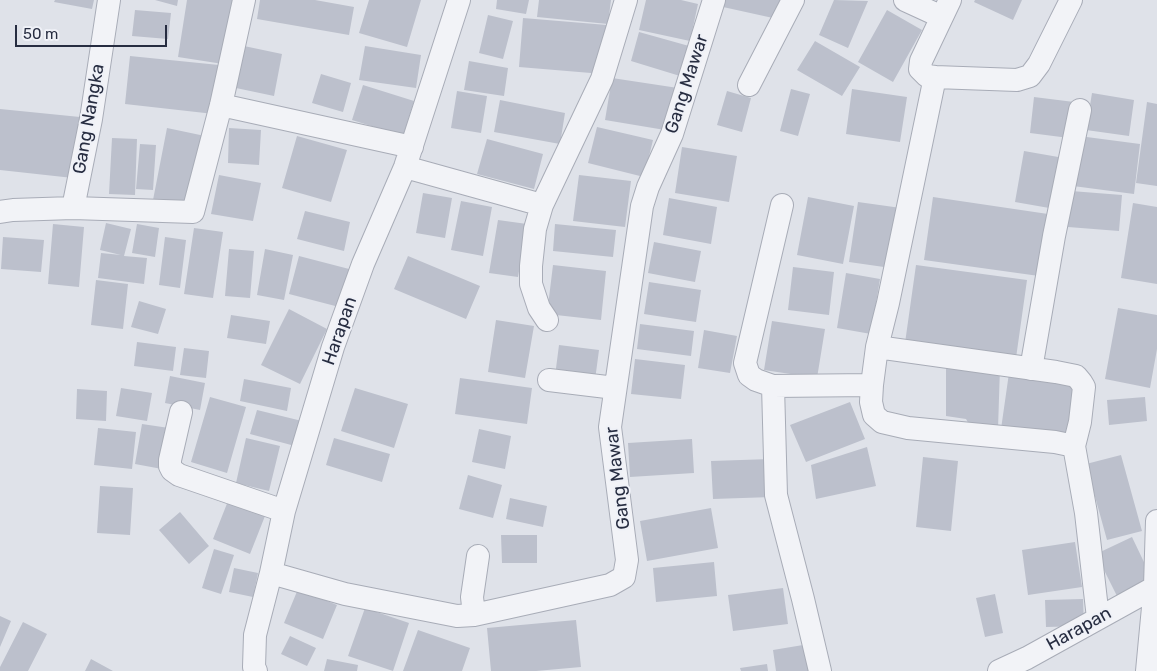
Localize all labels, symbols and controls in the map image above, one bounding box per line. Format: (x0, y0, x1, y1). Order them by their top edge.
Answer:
scale bar (18, 15, 170, 47)
text: 50 m (23, 25, 58, 43)
street label: Gang Mawar (661, 32, 713, 136)
street label: Gang Nangka (69, 62, 109, 176)
street label: Harapan (318, 294, 362, 368)
street label: Gang Mawar (601, 425, 635, 531)
street label: Harapan (1043, 602, 1115, 656)

